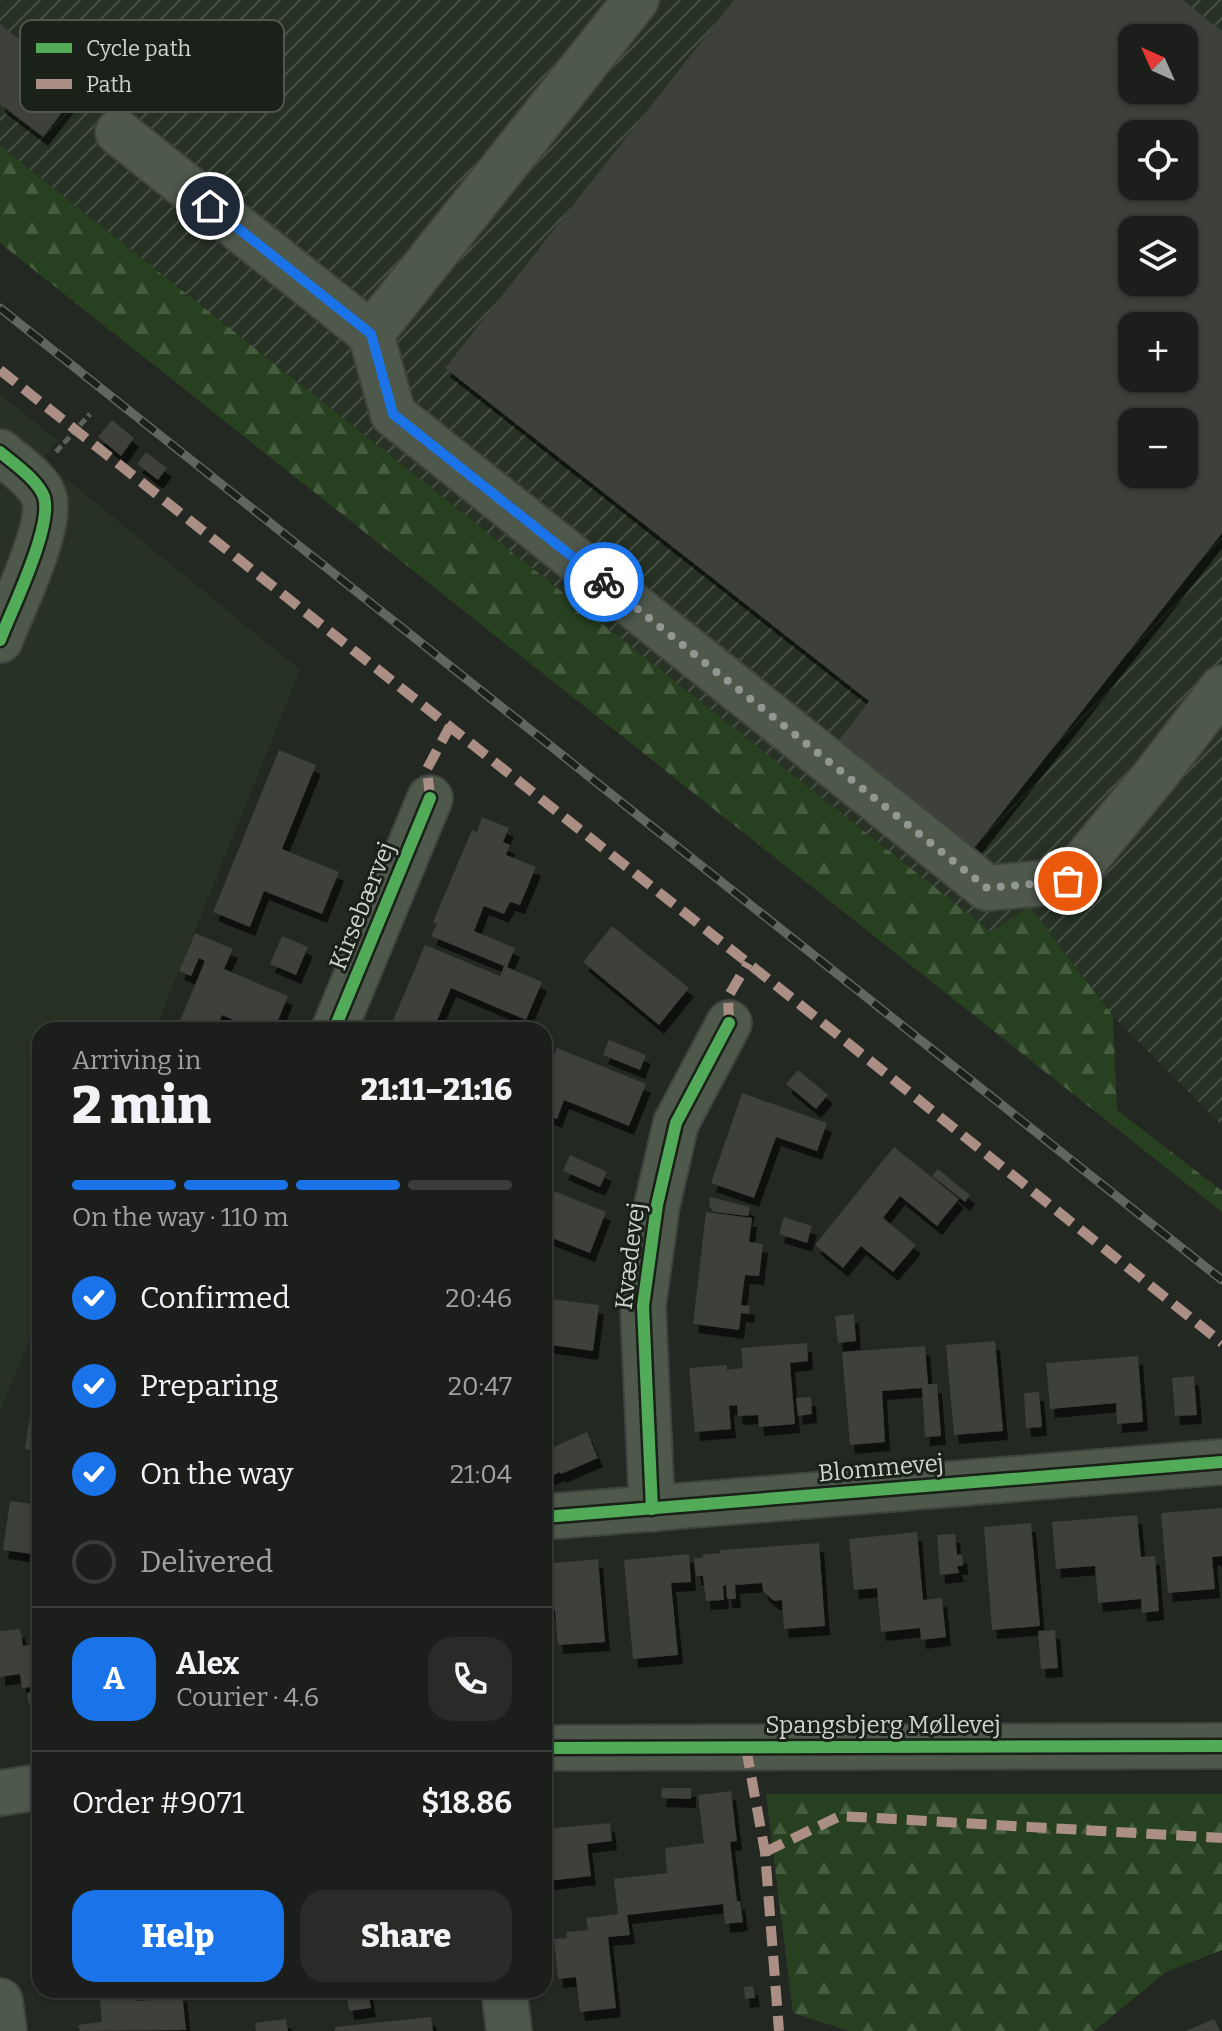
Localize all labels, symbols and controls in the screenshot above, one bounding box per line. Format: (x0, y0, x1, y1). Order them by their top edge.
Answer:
legend (20, 20, 284, 112)
north arrow (1118, 24, 1198, 104)
map controls (1118, 24, 1198, 488)
text: Cycle path (86, 35, 191, 62)
text: Path (86, 71, 132, 98)
button: locate (1118, 120, 1198, 200)
pin (176, 172, 244, 240)
icon: home (188, 184, 232, 228)
button: layers (1118, 216, 1198, 296)
button: + (1118, 312, 1198, 392)
button: − (1118, 408, 1198, 488)
courier (564, 542, 644, 622)
icon: bike (582, 560, 626, 604)
street label: Kirsebærvej (324, 838, 400, 974)
pin (1034, 847, 1102, 915)
icon: bag (1046, 859, 1090, 903)
text: Arriving in (72, 1045, 201, 1076)
text: 21:11–21:16 (361, 1072, 512, 1108)
text: 2 min (72, 1074, 211, 1137)
street label: Kvædevej (610, 1201, 650, 1311)
text: On the way · 110 m (72, 1202, 289, 1233)
icon: check (72, 1276, 116, 1320)
text: Confirmed (140, 1280, 290, 1316)
text: 20:46 (445, 1283, 512, 1314)
icon: check (72, 1364, 116, 1408)
text: Preparing (140, 1368, 278, 1404)
text: 20:47 (448, 1371, 512, 1402)
street label: Blommevej (817, 1449, 945, 1487)
icon: check (72, 1452, 116, 1496)
text: On the way (140, 1456, 293, 1492)
text: 21:04 (450, 1459, 512, 1490)
text: Delivered (140, 1544, 273, 1580)
button: phone (428, 1637, 512, 1721)
text: Alex (176, 1646, 239, 1682)
text: A (103, 1661, 125, 1697)
text: Courier · 4.6 (176, 1682, 319, 1713)
street label: Spangsbjerg Møllevej (765, 1711, 1001, 1739)
text: Order #9071 (72, 1785, 244, 1821)
text: $18.86 (421, 1785, 512, 1821)
button: Help (72, 1890, 284, 1982)
button: Share (300, 1890, 512, 1982)

